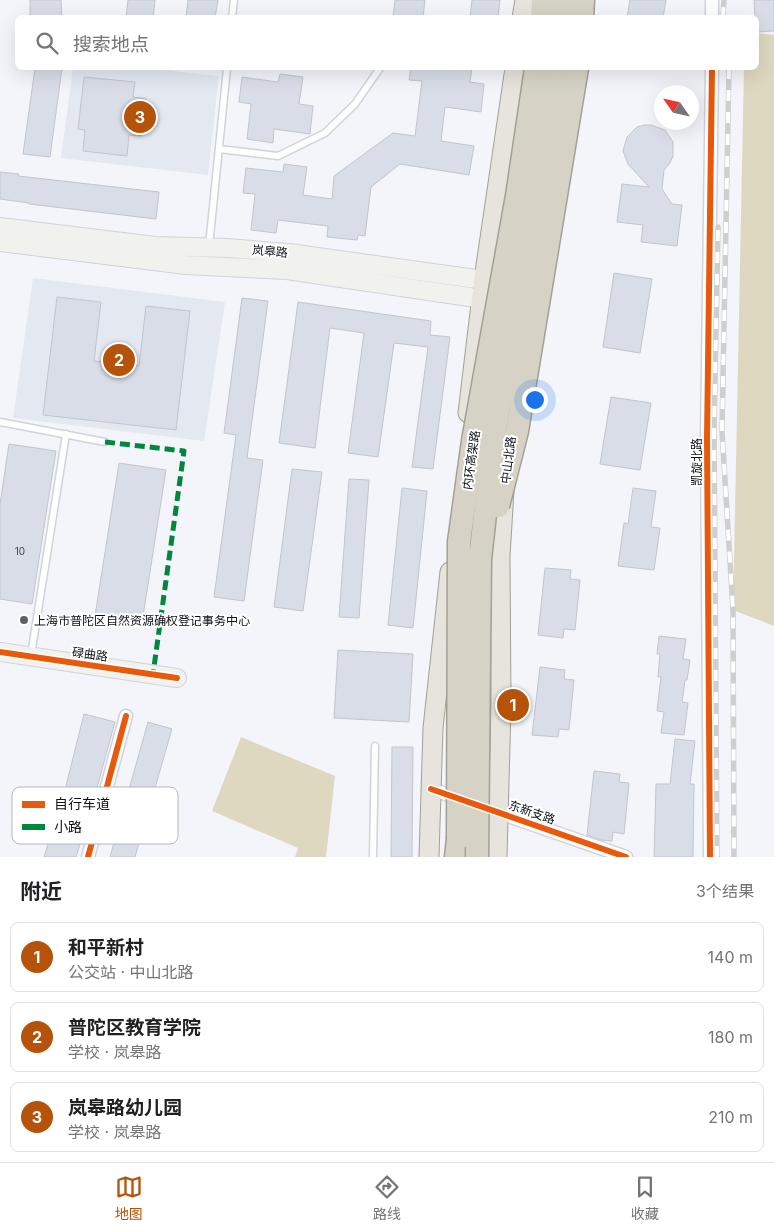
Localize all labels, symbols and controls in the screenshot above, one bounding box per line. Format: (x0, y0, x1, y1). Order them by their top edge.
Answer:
search box (15, 15, 759, 70)
icon: search (33, 29, 61, 57)
text: 搜索地点 (73, 33, 149, 56)
north arrow (654, 85, 699, 130)
pin: 3 (124, 98, 156, 136)
street label: 岚皋路 (251, 242, 289, 260)
pin: 2 (103, 341, 135, 379)
your location (522, 387, 548, 413)
street label: 内环高架路 (459, 429, 483, 491)
street label: 中山北路 (498, 435, 518, 485)
street label: 凯旋北路 (689, 438, 704, 486)
house number: 10 (15, 545, 25, 557)
place label: 上海市普陀区自然资源确权登记事务中心 (34, 613, 250, 628)
marker: 上海市普陀区自然资源确权登记事务中心 (18, 614, 30, 626)
street label: 碌曲路 (71, 644, 109, 664)
pin: 1 (497, 686, 529, 724)
legend (12, 787, 178, 844)
text: 自行车道 (54, 795, 110, 812)
street label: 东新支路 (507, 797, 557, 827)
text: 小路 (54, 818, 82, 835)
text: 附近 (20, 879, 62, 904)
text: 3个结果 (696, 881, 754, 901)
text: 和平新村 (68, 936, 144, 959)
text: 1 (34, 947, 40, 967)
text: 140 m (708, 947, 753, 967)
text: 公交站 · 中山北路 (68, 962, 194, 982)
text: 普陀区教育学院 (68, 1016, 201, 1039)
text: 2 (32, 1027, 42, 1047)
text: 180 m (708, 1027, 753, 1047)
text: 学校 · 岚皋路 (68, 1042, 162, 1062)
text: 岚皋路幼儿园 (68, 1096, 182, 1119)
text: 3 (32, 1107, 42, 1127)
text: 210 m (708, 1107, 753, 1127)
text: 学校 · 岚皋路 (68, 1122, 162, 1142)
tab: 地图 (115, 1173, 143, 1223)
tab: 路线 (373, 1173, 401, 1223)
tab: 收藏 (631, 1173, 659, 1223)

